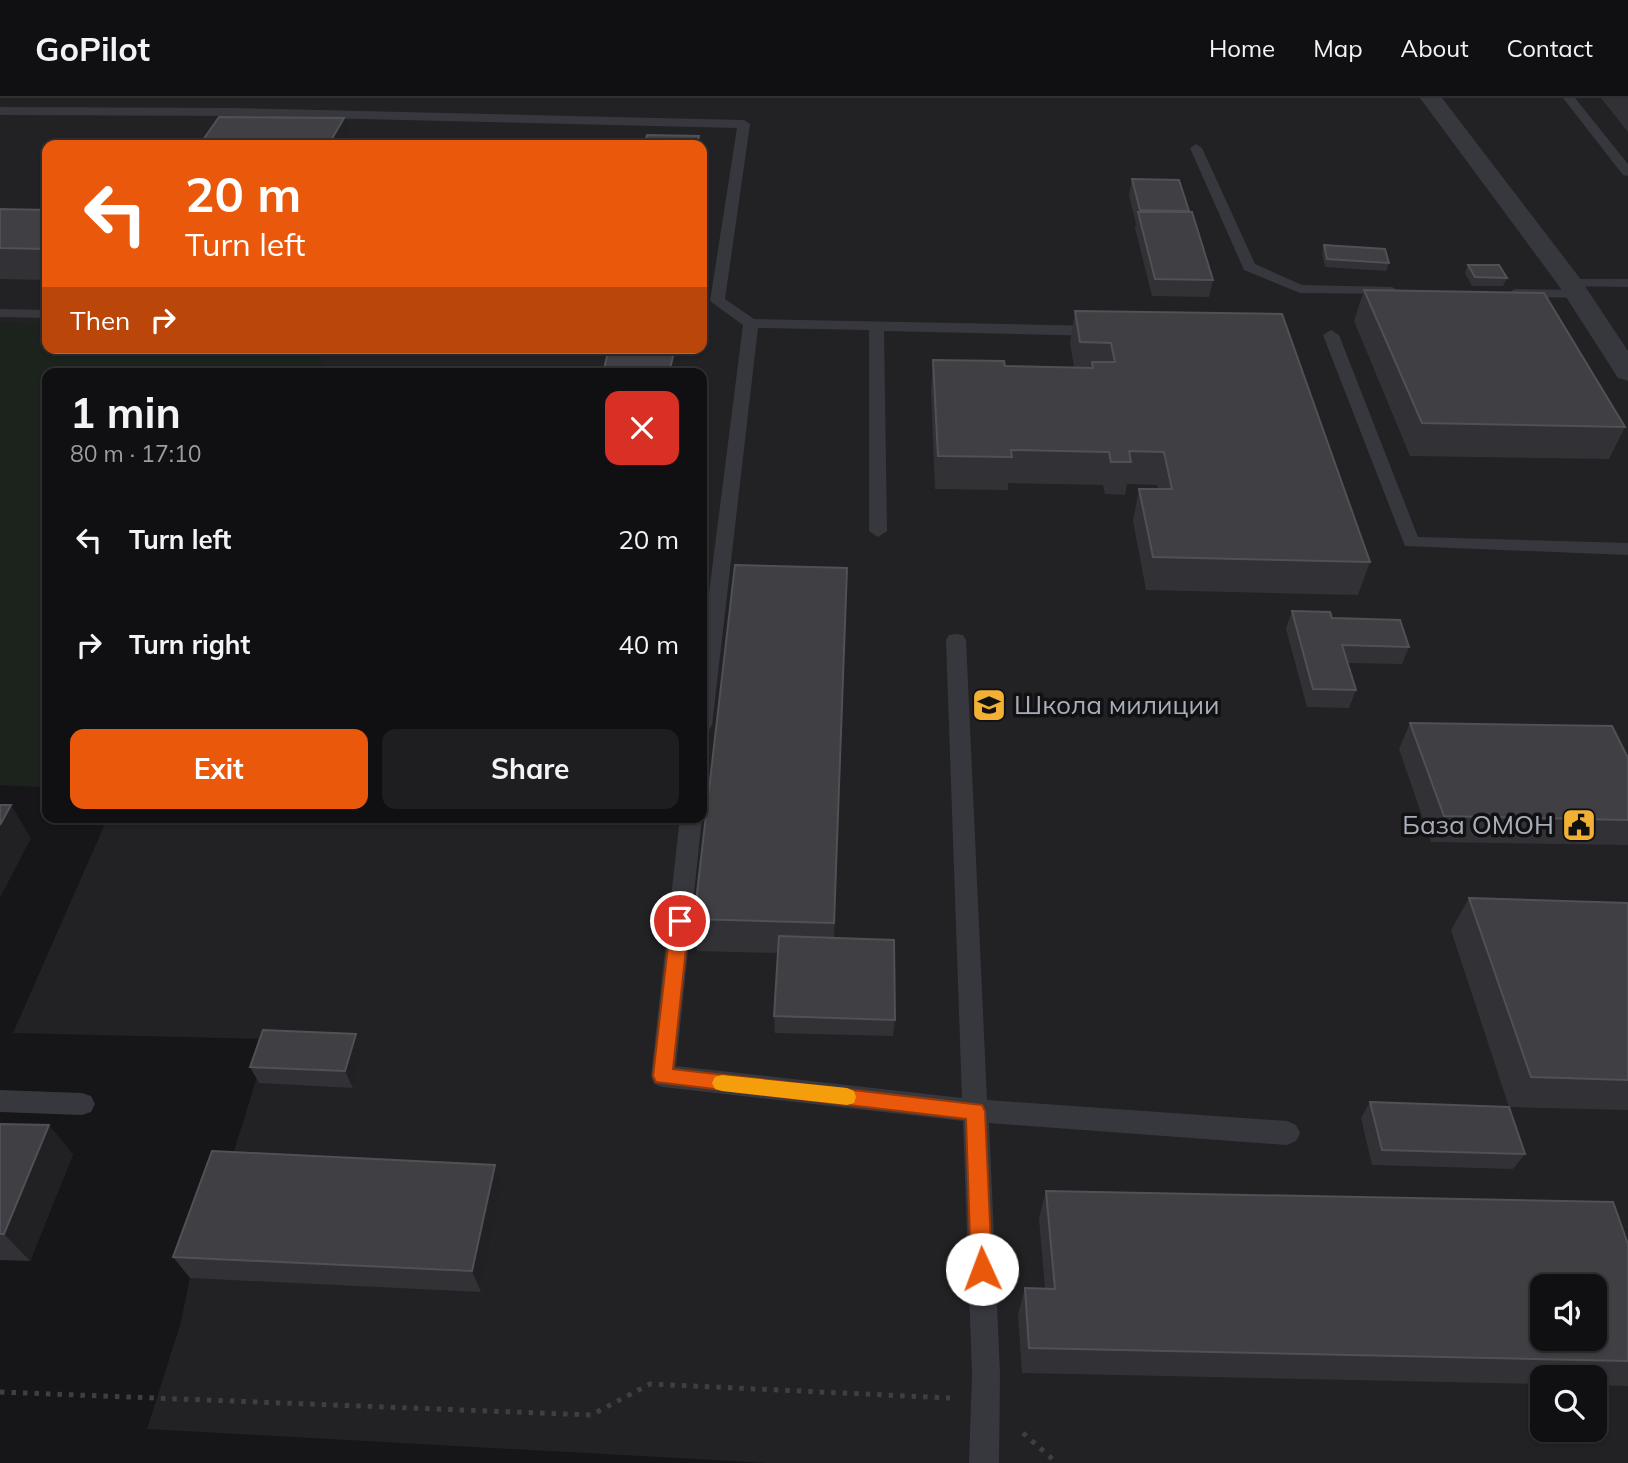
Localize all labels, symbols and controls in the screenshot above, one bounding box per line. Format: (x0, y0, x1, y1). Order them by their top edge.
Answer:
text: GoPilot (35, 28, 150, 69)
text: Home (1209, 33, 1275, 63)
text: Map (1313, 33, 1363, 63)
text: About (1401, 33, 1469, 63)
text: Contact (1507, 33, 1593, 63)
text: 20 m (185, 163, 301, 224)
icon: left (70, 168, 161, 259)
text: Turn left (185, 224, 305, 264)
icon: right (144, 301, 182, 339)
text: Then (70, 304, 130, 337)
text: 1 min (70, 386, 181, 439)
button: close (605, 391, 679, 465)
text: 80 m · 17:10 (70, 439, 202, 468)
icon: left (70, 521, 108, 559)
text: Turn left (129, 523, 231, 556)
text: 20 m (618, 523, 679, 556)
icon: right (70, 626, 108, 664)
text: Turn right (129, 628, 250, 661)
text: 40 m (618, 628, 679, 661)
school or university icon: Школа милиции (970, 686, 1008, 724)
place label: Школа милиции (1014, 688, 1219, 721)
button: Exit (70, 729, 368, 809)
button: Share (382, 729, 679, 809)
public building icon: База ОМОН (1560, 806, 1598, 844)
place label: База ОМОН (1402, 808, 1554, 841)
pin (650, 891, 710, 951)
icon: arrive (661, 902, 699, 940)
position arrow (945, 1232, 1019, 1306)
map controls (1530, 1274, 1607, 1442)
button: sound (1530, 1274, 1607, 1351)
button: search (1530, 1365, 1607, 1442)

